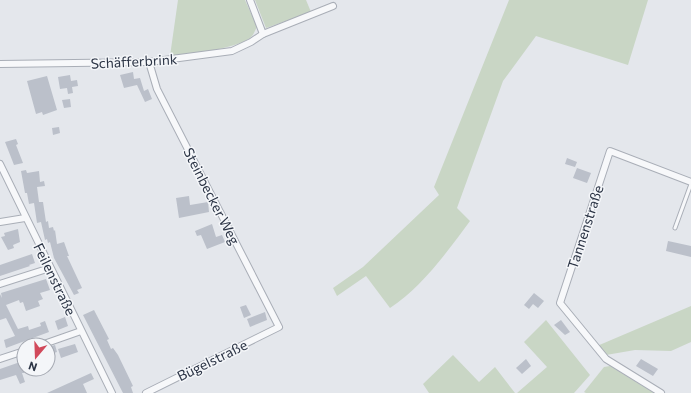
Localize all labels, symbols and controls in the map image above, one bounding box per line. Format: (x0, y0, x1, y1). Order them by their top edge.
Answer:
street label: Schäfferbrink (90, 50, 178, 72)
street label: Steinbecker Weg (180, 145, 244, 248)
street label: Tannenstraße (563, 183, 607, 271)
street label: Feilenstraße (30, 240, 80, 318)
street label: Bügelstraße (174, 336, 250, 384)
north arrow (16, 337, 56, 377)
text: N (27, 359, 39, 374)

